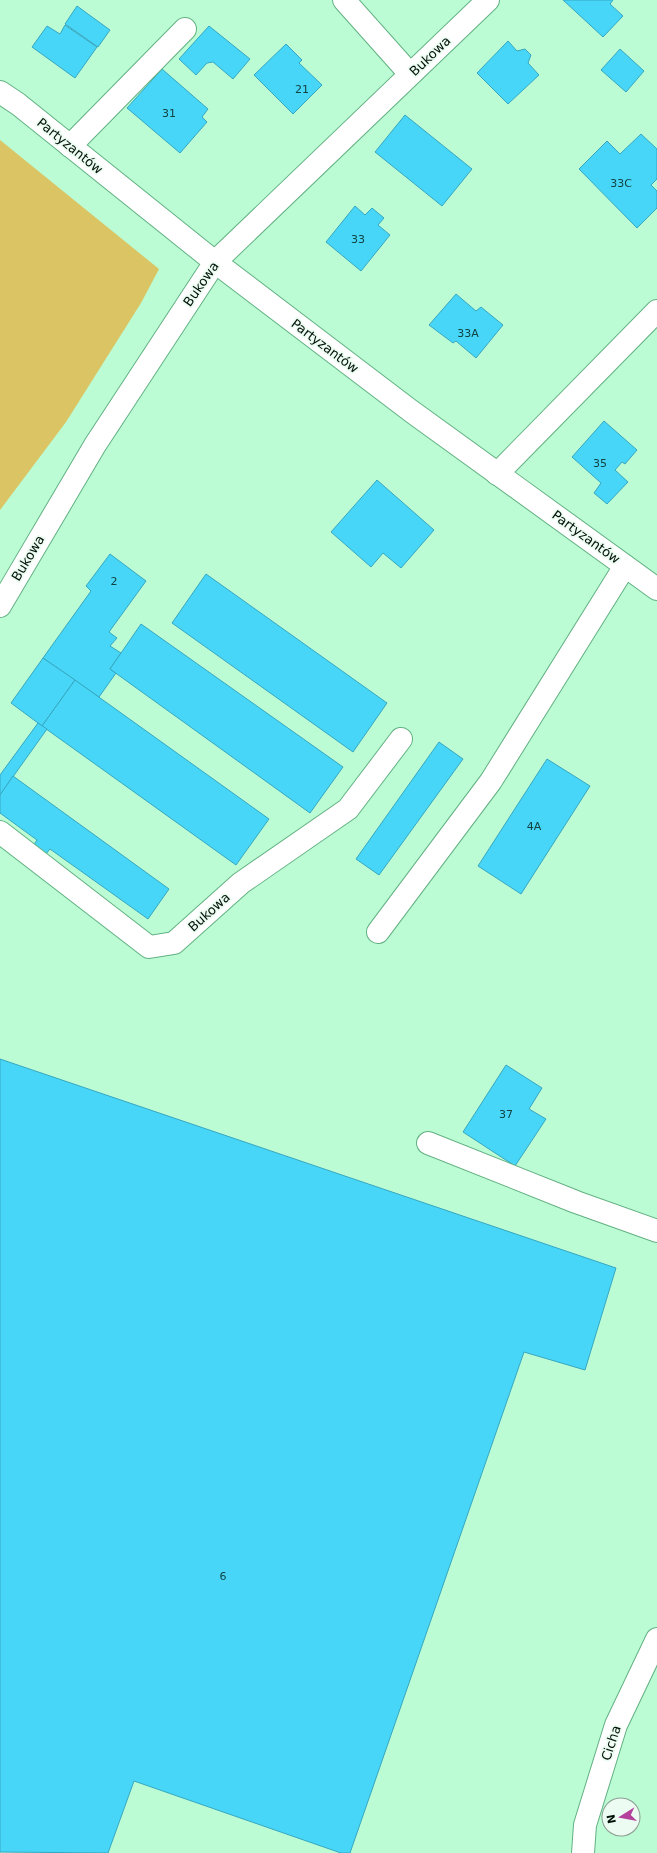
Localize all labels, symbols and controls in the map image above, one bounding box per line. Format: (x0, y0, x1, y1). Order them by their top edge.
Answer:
street label: Bukowa (407, 33, 453, 79)
house number: 21 (295, 83, 309, 96)
house number: 31 (162, 107, 176, 120)
street label: Partyzantów (34, 115, 106, 177)
house number: 33C (610, 177, 632, 190)
house number: 33 (351, 233, 365, 246)
street label: Bukowa (180, 259, 222, 309)
street label: Partyzantów (289, 316, 362, 376)
house number: 33A (457, 327, 479, 340)
house number: 35 (593, 457, 607, 470)
street label: Partyzantów (549, 507, 623, 567)
street label: Bukowa (8, 532, 48, 584)
house number: 2 (111, 575, 118, 588)
house number: 4A (527, 820, 542, 833)
street label: Bukowa (185, 889, 233, 935)
house number: 37 (499, 1108, 513, 1121)
house number: 6 (220, 1570, 227, 1583)
street label: Cicha (598, 1724, 624, 1762)
north arrow (601, 1797, 641, 1837)
text: N (604, 1813, 619, 1825)

